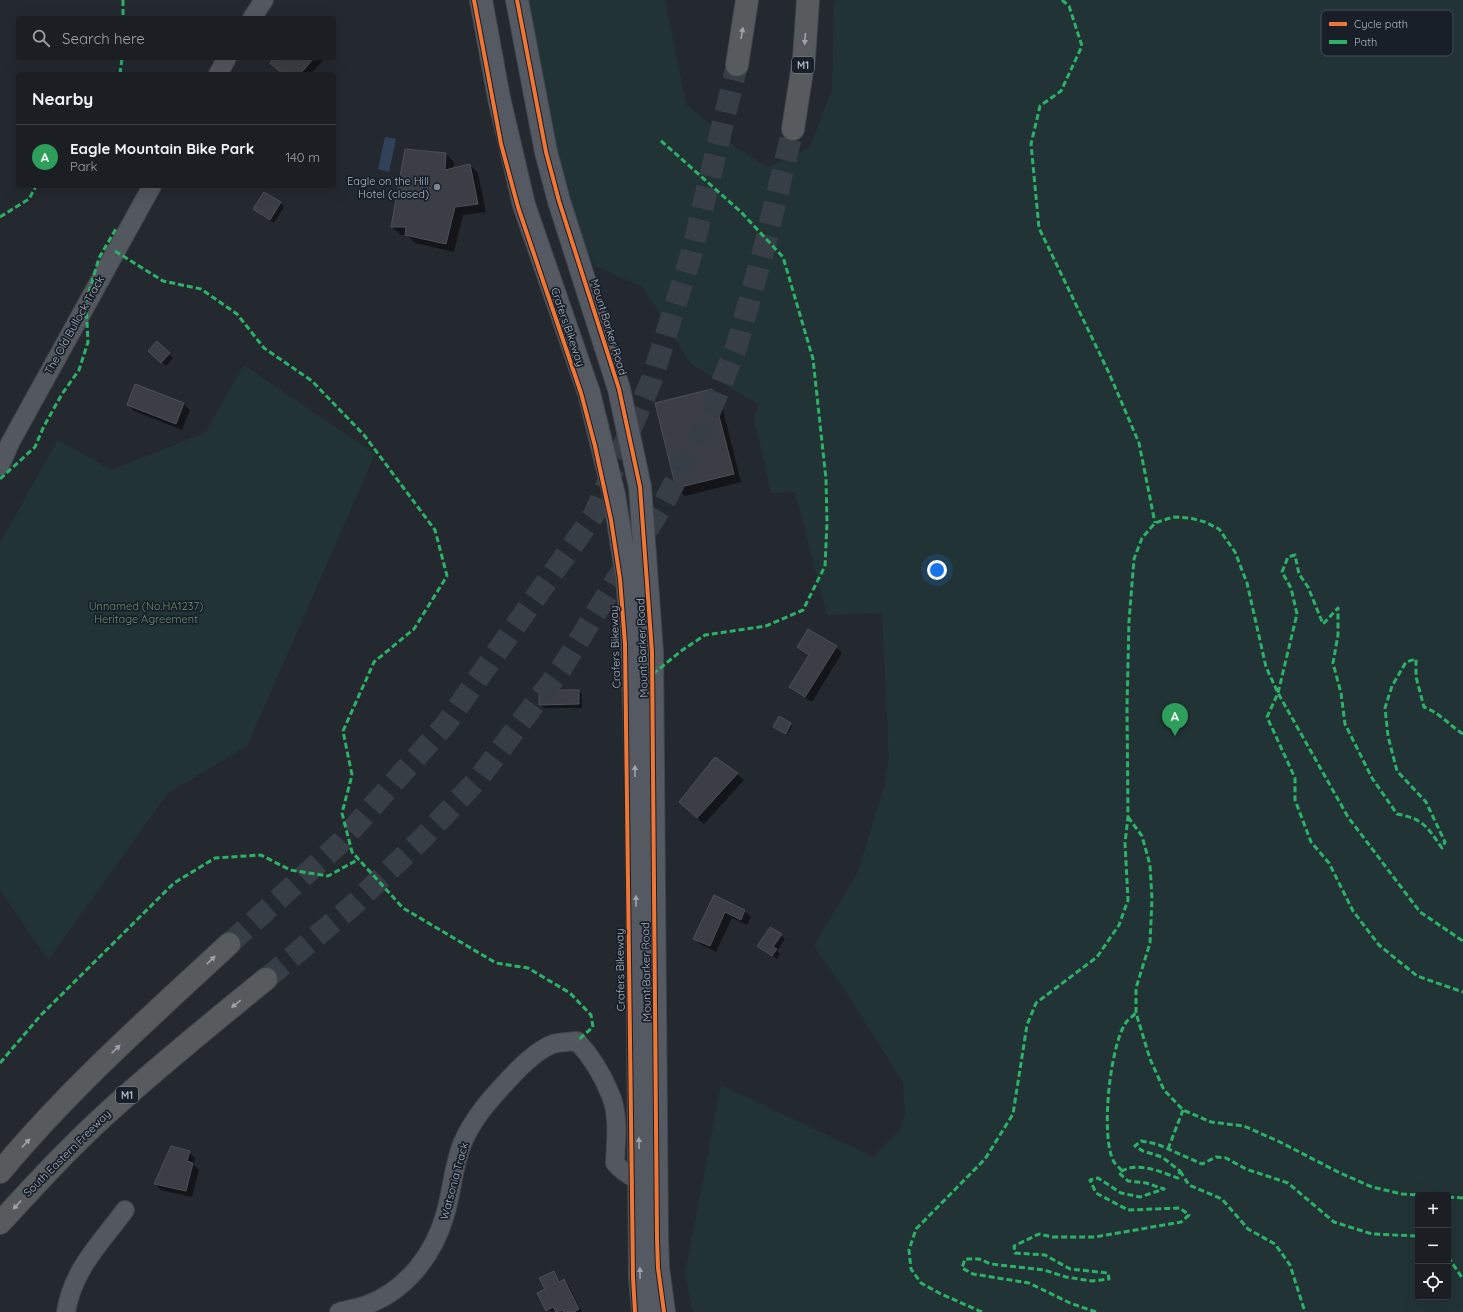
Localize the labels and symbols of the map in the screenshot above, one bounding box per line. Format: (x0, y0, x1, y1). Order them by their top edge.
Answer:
legend (1321, 10, 1453, 56)
text: Cycle path (1354, 17, 1408, 31)
one-way arrow (739, 27, 745, 39)
one-way arrow (801, 33, 808, 45)
text: Path (1354, 35, 1377, 49)
road number: M1 (792, 57, 814, 73)
place label: Eagle on the Hill Hotel (closed) (347, 174, 429, 201)
marker: Eagle on the Hill Hotel (closed) (432, 182, 442, 192)
street label: The Old Bullock Track (41, 273, 107, 377)
street label: Mount Barker Road (588, 277, 630, 377)
street label: Crafers Bikeway (548, 286, 588, 368)
your location (927, 560, 947, 580)
street label: Mount Barker Road (633, 598, 651, 698)
park label: Unnamed (No.HA1237) Heritage Agreement (89, 599, 203, 626)
street label: Crafers Bikeway (607, 605, 623, 689)
pin: A (1162, 703, 1188, 736)
one-way arrow (632, 765, 639, 777)
one-way arrow (633, 894, 639, 907)
street label: Mount Barker Road (638, 922, 654, 1022)
street label: Crafers Bikeway (612, 929, 628, 1011)
one-way arrow (206, 955, 216, 965)
one-way arrow (231, 999, 241, 1008)
one-way arrow (111, 1044, 121, 1054)
road number: M1 (116, 1087, 138, 1103)
street label: South Eastern Freeway (21, 1107, 113, 1199)
one-way arrow (636, 1136, 642, 1149)
one-way arrow (21, 1138, 30, 1147)
street label: Watsonia Track (437, 1141, 471, 1221)
one-way arrow (12, 1200, 21, 1210)
one-way arrow (637, 1266, 643, 1279)

